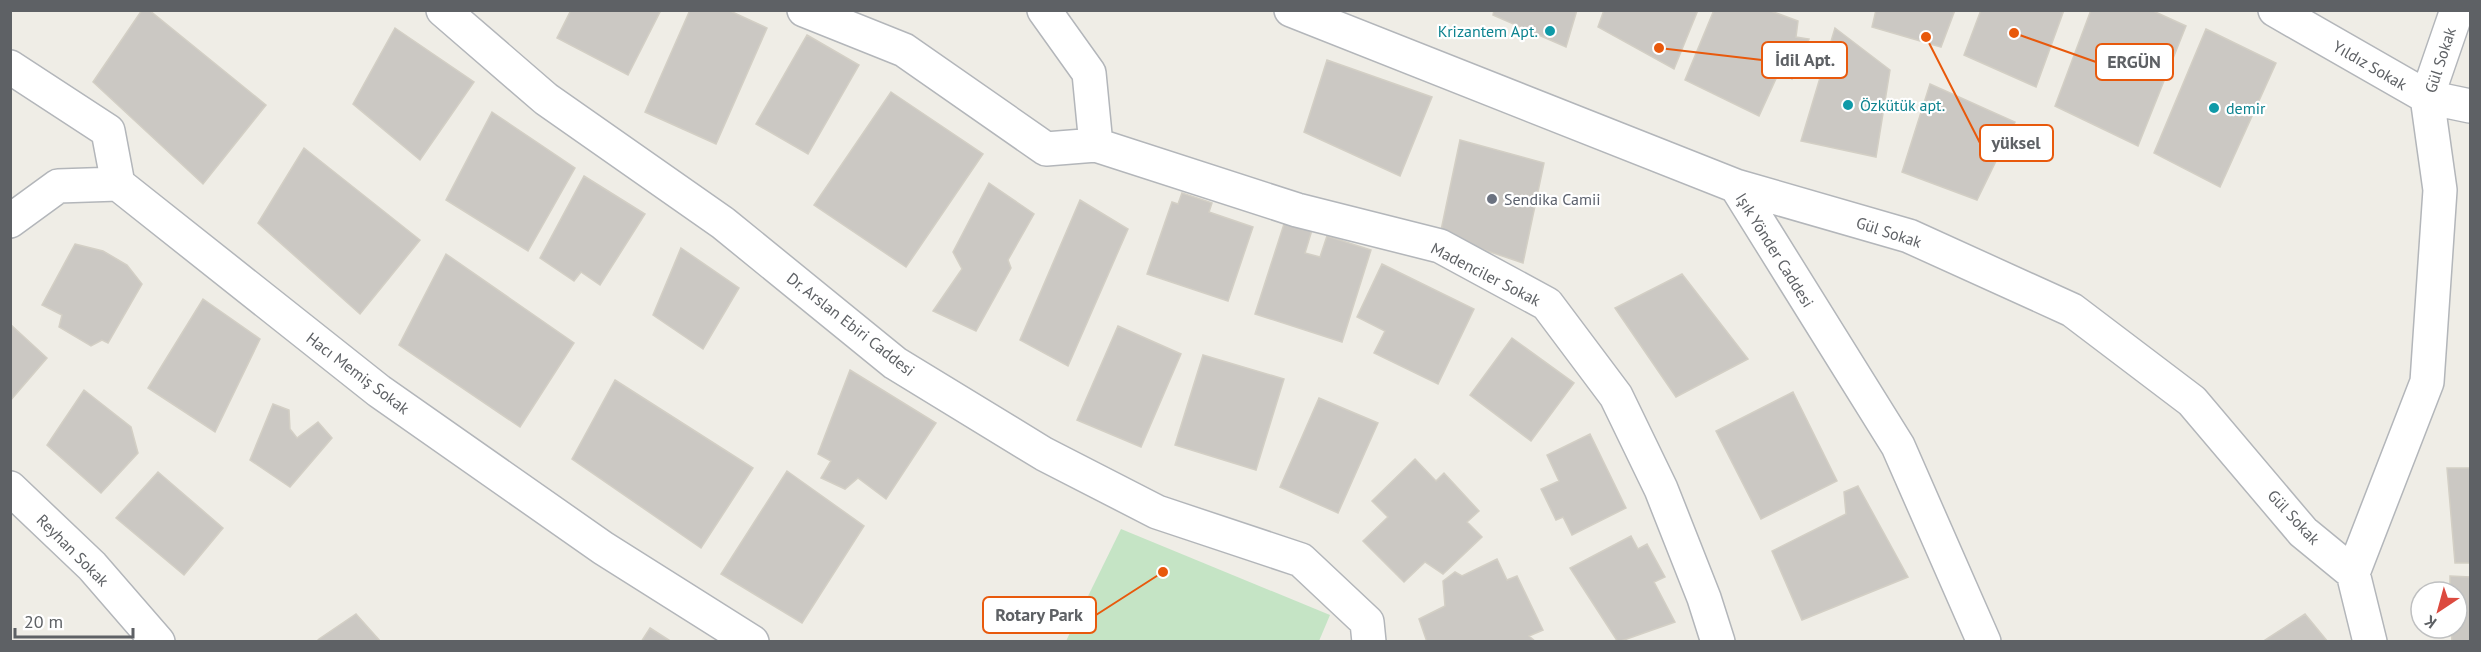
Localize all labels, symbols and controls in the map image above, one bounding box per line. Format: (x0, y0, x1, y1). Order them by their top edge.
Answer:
place label: Krizantem Apt. (1438, 21, 1538, 41)
marker: Krizantem Apt. (1543, 24, 1557, 38)
street label: Gül Sokak (2420, 24, 2460, 95)
street label: Yıldız Sokak (2329, 36, 2411, 94)
callout: İdil Apt. (1762, 42, 1847, 78)
callout: ERGÜN (2096, 44, 2173, 80)
text: İdil Apt. (1775, 48, 1835, 71)
text: ERGÜN (2107, 50, 2161, 73)
place label: Özkütük apt. (1860, 95, 1945, 115)
marker: Özkütük apt. (1841, 98, 1855, 112)
place label: demir (2226, 98, 2266, 118)
marker: demir (2207, 101, 2221, 115)
callout: yüksel (1980, 125, 2053, 161)
text: yüksel (1990, 131, 2041, 154)
place label: Sendika Camii (1504, 189, 1601, 209)
street label: Işık Yönder Caddesi (1732, 189, 1818, 311)
marker: Sendika Camii (1485, 192, 1499, 206)
street label: Gül Sokak (1854, 212, 1925, 252)
street label: Madenciler Sokak (1428, 238, 1544, 310)
street label: Dr. Arslan Ebiri Caddesi (783, 268, 919, 380)
street label: Hacı Memiş Sokak (303, 328, 414, 418)
street label: Gül Sokak (2264, 485, 2325, 549)
street label: Reyhan Sokak (33, 510, 114, 591)
north arrow (2409, 580, 2469, 640)
callout: Rotary Park (983, 597, 1096, 633)
scale bar (15, 601, 134, 639)
text: Rotary Park (995, 603, 1083, 626)
text: 20 m (24, 610, 63, 633)
text: K (2420, 611, 2440, 633)

